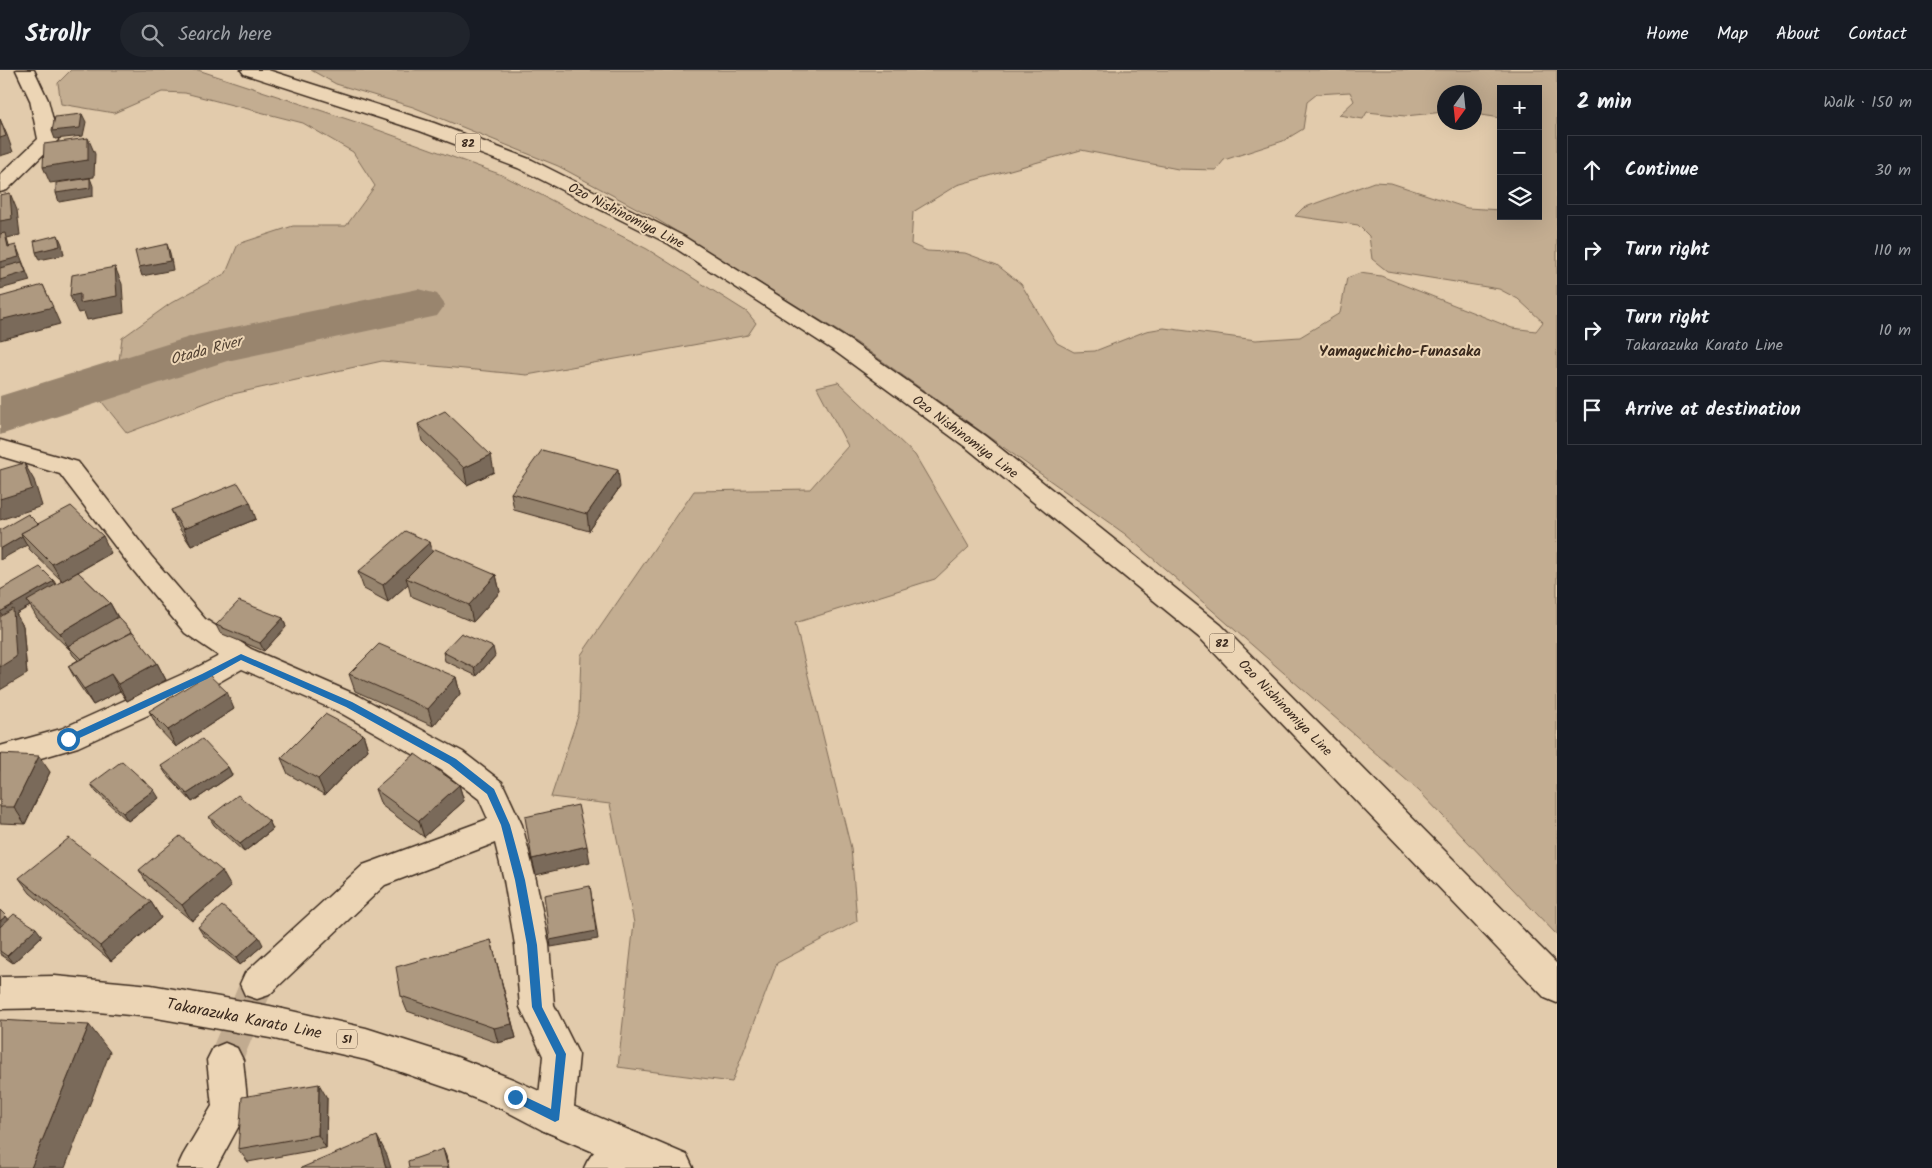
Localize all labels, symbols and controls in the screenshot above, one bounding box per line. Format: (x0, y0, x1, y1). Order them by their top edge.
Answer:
search box (120, 12, 470, 57)
text: Strollr (25, 15, 90, 54)
text: Search here (178, 20, 272, 50)
text: Home (1646, 20, 1689, 49)
text: Map (1717, 20, 1748, 49)
text: About (1776, 20, 1820, 49)
text: Contact (1848, 20, 1907, 49)
icon: search (138, 21, 166, 49)
north arrow (1437, 85, 1482, 130)
map controls (1497, 85, 1542, 220)
button: + (1497, 85, 1542, 130)
text: 2 min (1577, 86, 1632, 119)
text: Walk · 150 m (1823, 90, 1912, 115)
button: − (1497, 130, 1542, 175)
road number: 82 (456, 134, 480, 152)
text: Continue (1625, 155, 1698, 185)
icon: ahead (1578, 156, 1606, 184)
text: 30 m (1875, 158, 1911, 183)
button: layers (1497, 175, 1542, 220)
street label: Ozo Nishinomiya Line (564, 177, 689, 255)
text: Turn right (1625, 235, 1710, 265)
icon: right (1578, 236, 1606, 264)
text: 110 m (1874, 238, 1911, 263)
text: Turn right (1625, 303, 1710, 333)
icon: right (1578, 316, 1606, 344)
text: 10 m (1879, 318, 1911, 343)
water label: Otada River (168, 329, 247, 372)
text: Takarazuka Karato Line (1625, 333, 1783, 358)
district label: Yamaguchicho-Funasaka (1319, 340, 1481, 364)
street label: Ozo Nishinomiya Line (907, 390, 1023, 485)
text: Arrive at destination (1625, 395, 1801, 425)
icon: arrive (1578, 396, 1606, 424)
road number: 82 (1210, 634, 1234, 652)
street label: Ozo Nishinomiya Line (1233, 654, 1338, 762)
route start (57, 728, 80, 751)
street label: Takarazuka Karato Line (164, 992, 324, 1046)
road number: 51 (337, 1030, 357, 1049)
route end (504, 1086, 527, 1109)

